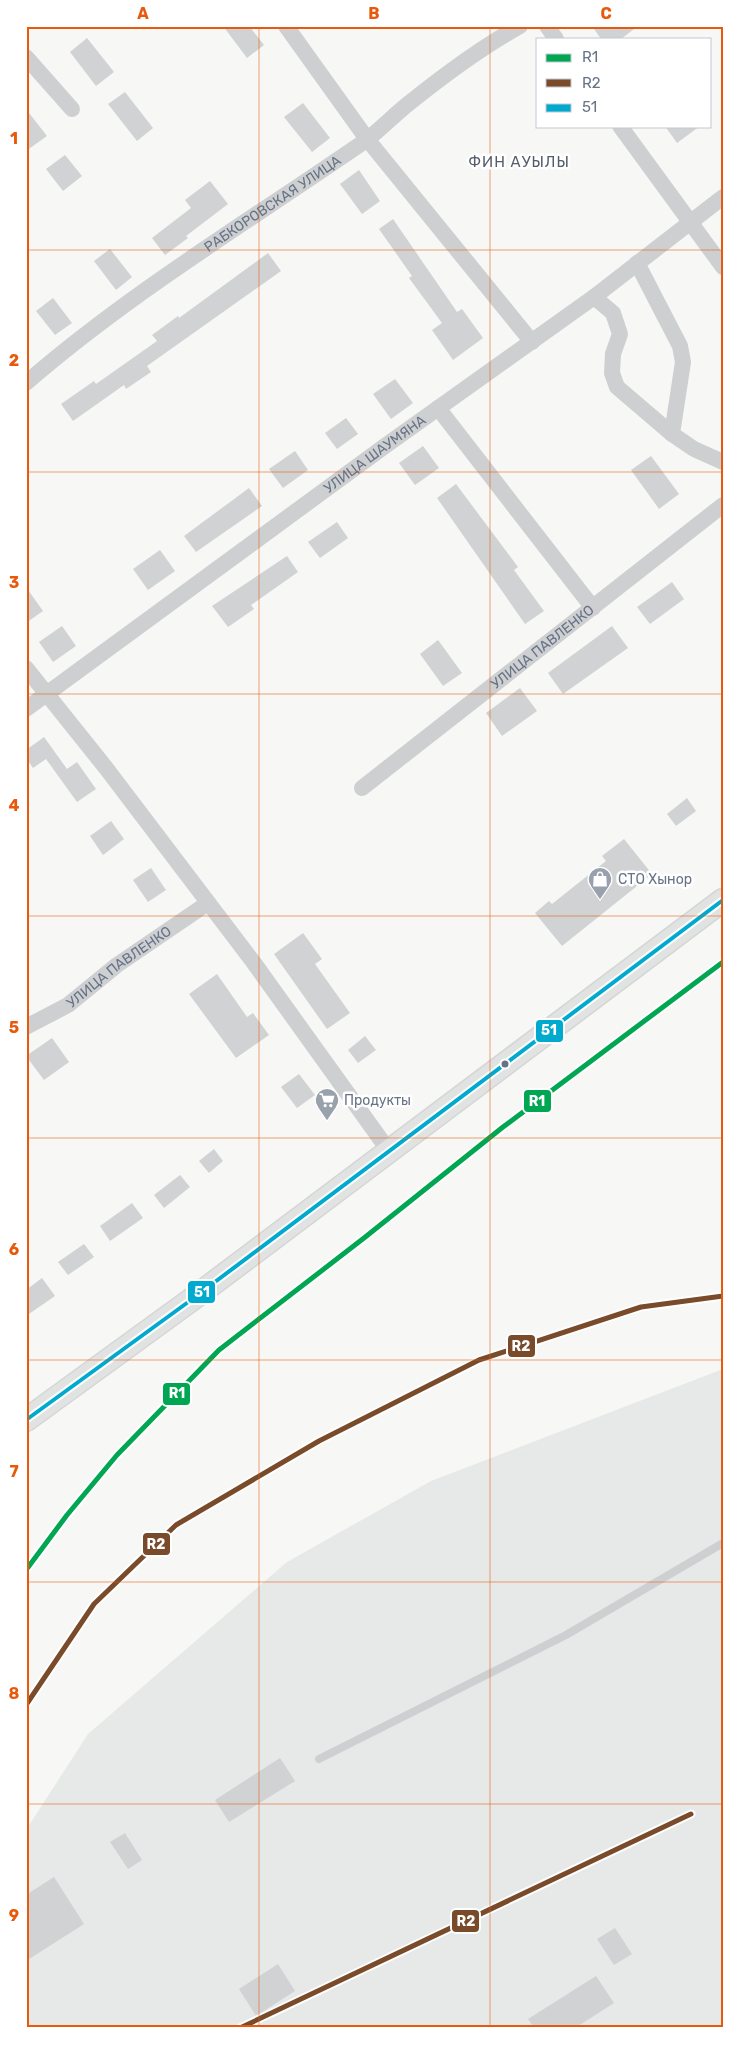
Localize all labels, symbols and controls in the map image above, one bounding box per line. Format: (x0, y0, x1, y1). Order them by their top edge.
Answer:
text: A (137, 4, 149, 23)
text: B (368, 4, 380, 23)
text: C (600, 4, 612, 23)
legend (536, 38, 712, 128)
text: R1 (582, 48, 598, 66)
text: R2 (582, 74, 601, 92)
text: 51 (582, 98, 597, 116)
text: 1 (10, 129, 18, 148)
street label: РАБКОРОВСКАЯ УЛИЦА (201, 152, 345, 256)
district label: ФИН АУЫЛЫ (468, 153, 570, 171)
text: 2 (9, 351, 19, 370)
street label: УЛИЦА ШАУМЯНА (321, 411, 430, 497)
text: 3 (9, 573, 19, 592)
street label: УЛИЦА ПАВЛЕНКО (488, 601, 597, 693)
text: 4 (9, 796, 20, 815)
shop icon: СТО Хынор (587, 866, 613, 900)
place label: СТО Хынор (618, 871, 692, 888)
street label: УЛИЦА ПАВЛЕНКО (63, 923, 175, 1012)
text: 5 (9, 1018, 19, 1037)
line badge: 51 (535, 1019, 564, 1043)
text: 51 (541, 1022, 557, 1039)
unlabelled marker (500, 1059, 510, 1069)
supermarket icon: Продукты (314, 1087, 340, 1121)
line badge: R1 (523, 1089, 552, 1113)
place label: Продукты (344, 1092, 411, 1109)
text: R1 (529, 1093, 545, 1110)
text: 6 (9, 1240, 19, 1259)
line badge: 51 (187, 1280, 216, 1304)
text: 51 (194, 1284, 210, 1301)
line badge: R2 (507, 1334, 536, 1358)
text: R2 (512, 1338, 530, 1355)
line badge: R1 (162, 1382, 191, 1406)
text: R1 (169, 1385, 185, 1402)
text: 7 (9, 1462, 19, 1481)
line badge: R2 (142, 1532, 171, 1556)
text: R2 (147, 1536, 165, 1553)
text: 8 (9, 1684, 20, 1703)
text: 9 (9, 1906, 19, 1925)
line badge: R2 (451, 1909, 480, 1933)
text: R2 (457, 1913, 475, 1930)

